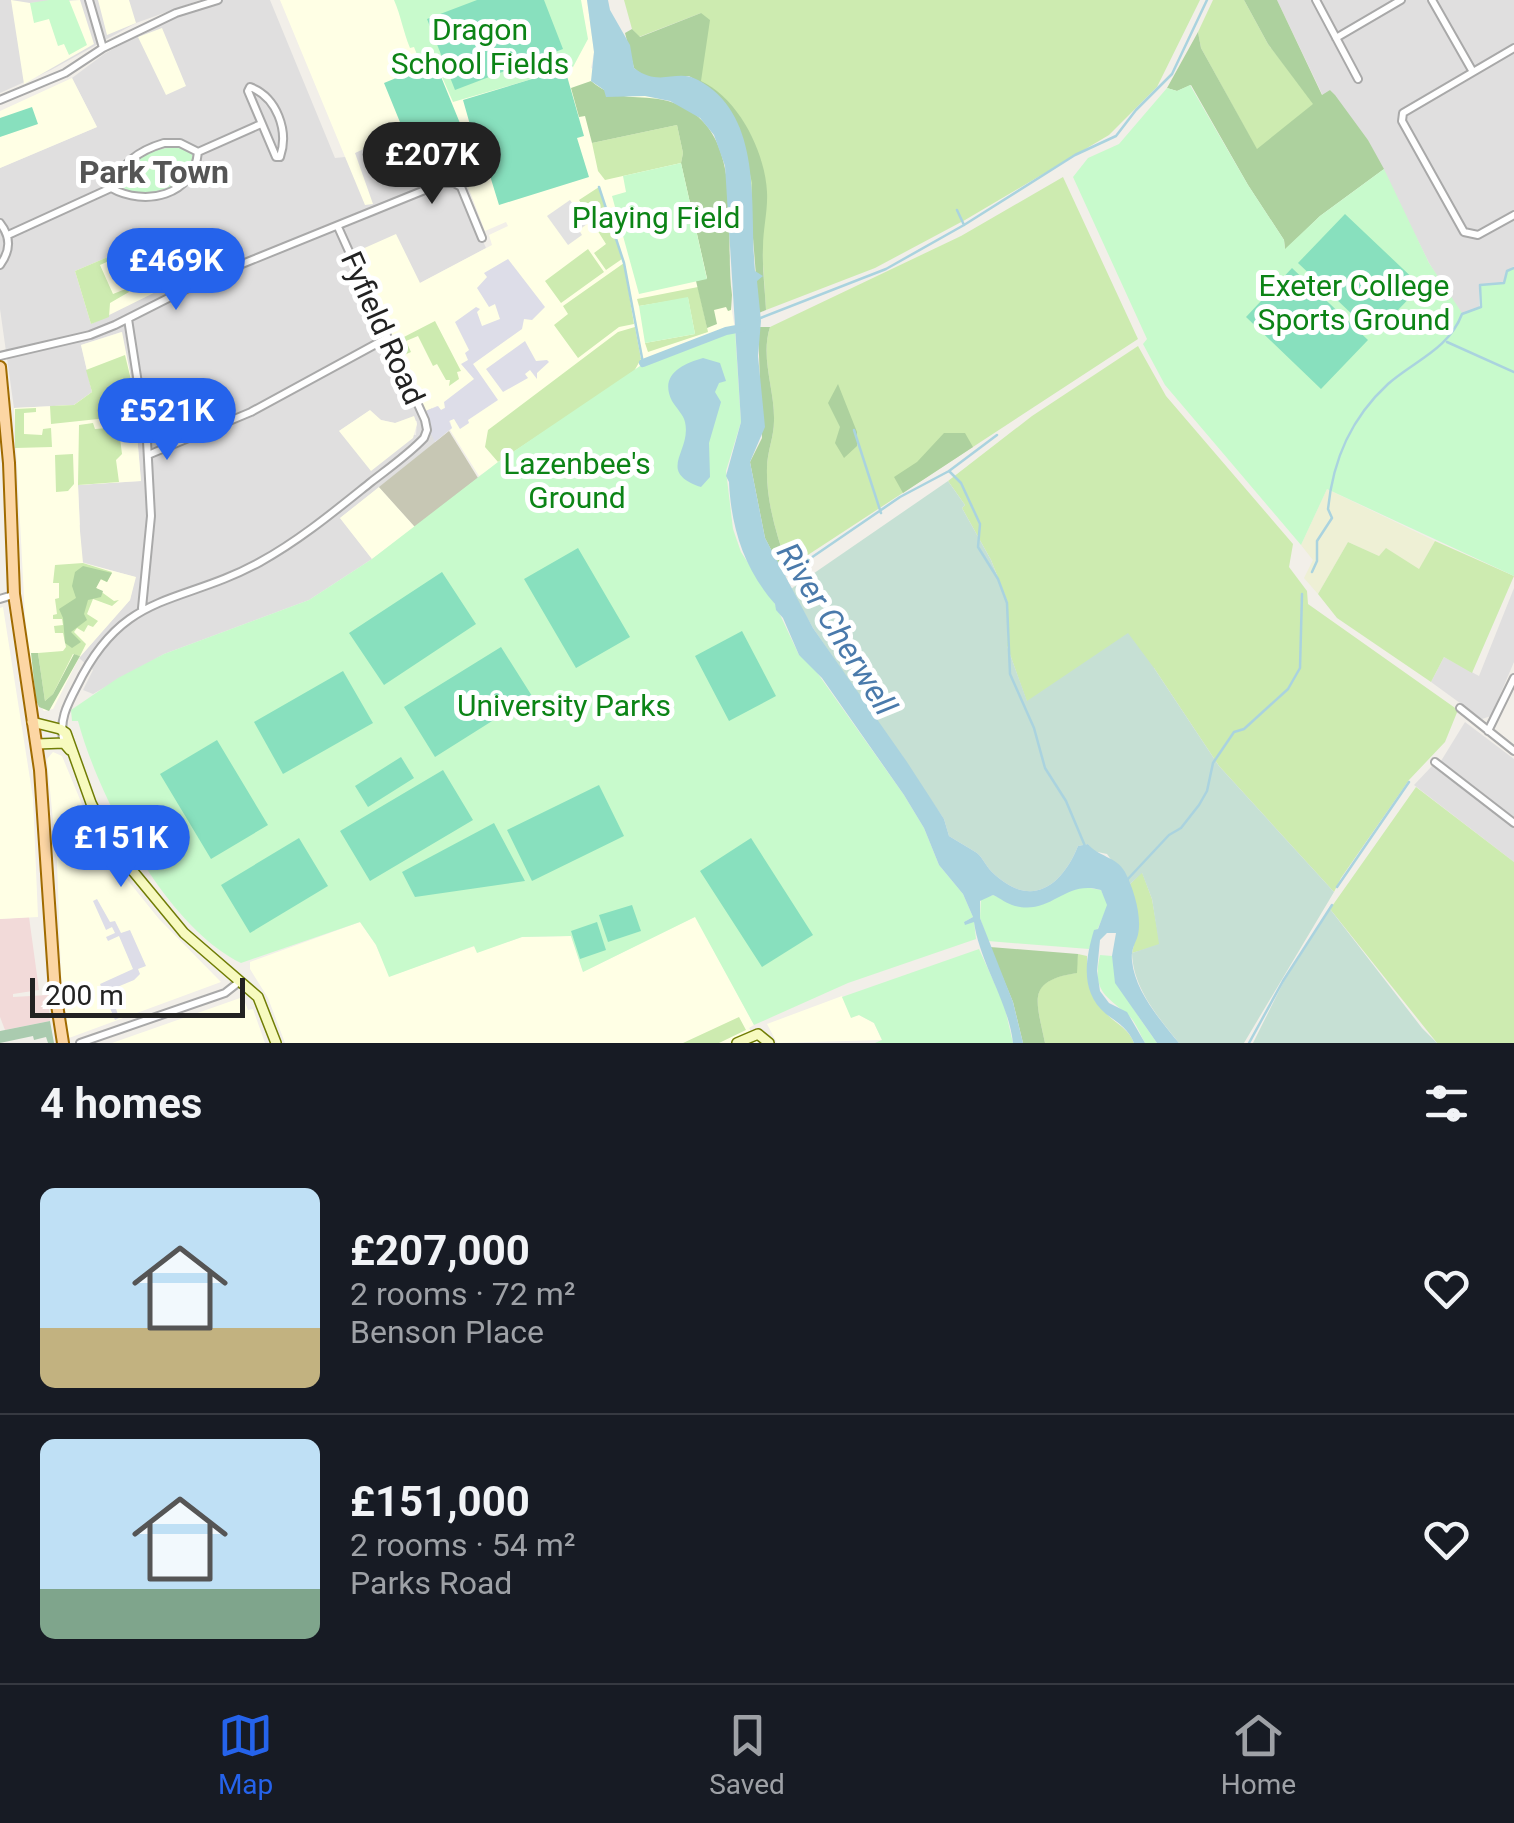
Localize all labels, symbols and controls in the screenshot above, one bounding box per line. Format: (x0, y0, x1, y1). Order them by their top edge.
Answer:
park label: Dragon School Fields (391, 12, 569, 81)
pin: £207K (362, 122, 502, 207)
text: £207K (385, 135, 479, 173)
district label: Park Town (79, 153, 229, 191)
park label: Playing Field (572, 200, 740, 235)
pin: £469K (106, 228, 246, 313)
text: £469K (129, 241, 223, 279)
street label: Fyfield Road (334, 246, 432, 410)
park label: Exeter College Sports Ground (1258, 268, 1450, 337)
pin: £521K (97, 378, 237, 463)
text: £521K (120, 391, 214, 429)
park label: Lazenbee's Ground (503, 446, 651, 515)
water label: River Cherwell (769, 536, 905, 722)
park label: University Parks (457, 688, 671, 723)
pin: £151K (51, 805, 191, 890)
text: £151K (74, 818, 168, 856)
scale bar (30, 973, 245, 1018)
text: 200 m (45, 979, 124, 1012)
icon: filters (1419, 1076, 1474, 1131)
text: 4 homes (40, 1079, 202, 1128)
text: £207,000 (350, 1226, 530, 1275)
icon: home (120, 1228, 240, 1348)
icon: heart (1419, 1261, 1474, 1316)
text: 2 rooms · 72 m² (350, 1275, 575, 1313)
text: Benson Place (350, 1313, 544, 1351)
text: £151,000 (350, 1477, 530, 1526)
icon: home (120, 1479, 240, 1599)
icon: heart (1419, 1512, 1474, 1567)
text: 2 rooms · 54 m² (350, 1526, 575, 1564)
text: Parks Road (350, 1564, 512, 1602)
tab: Map (218, 1708, 273, 1801)
tab: Saved (709, 1708, 785, 1801)
tab: Home (1221, 1708, 1296, 1801)

